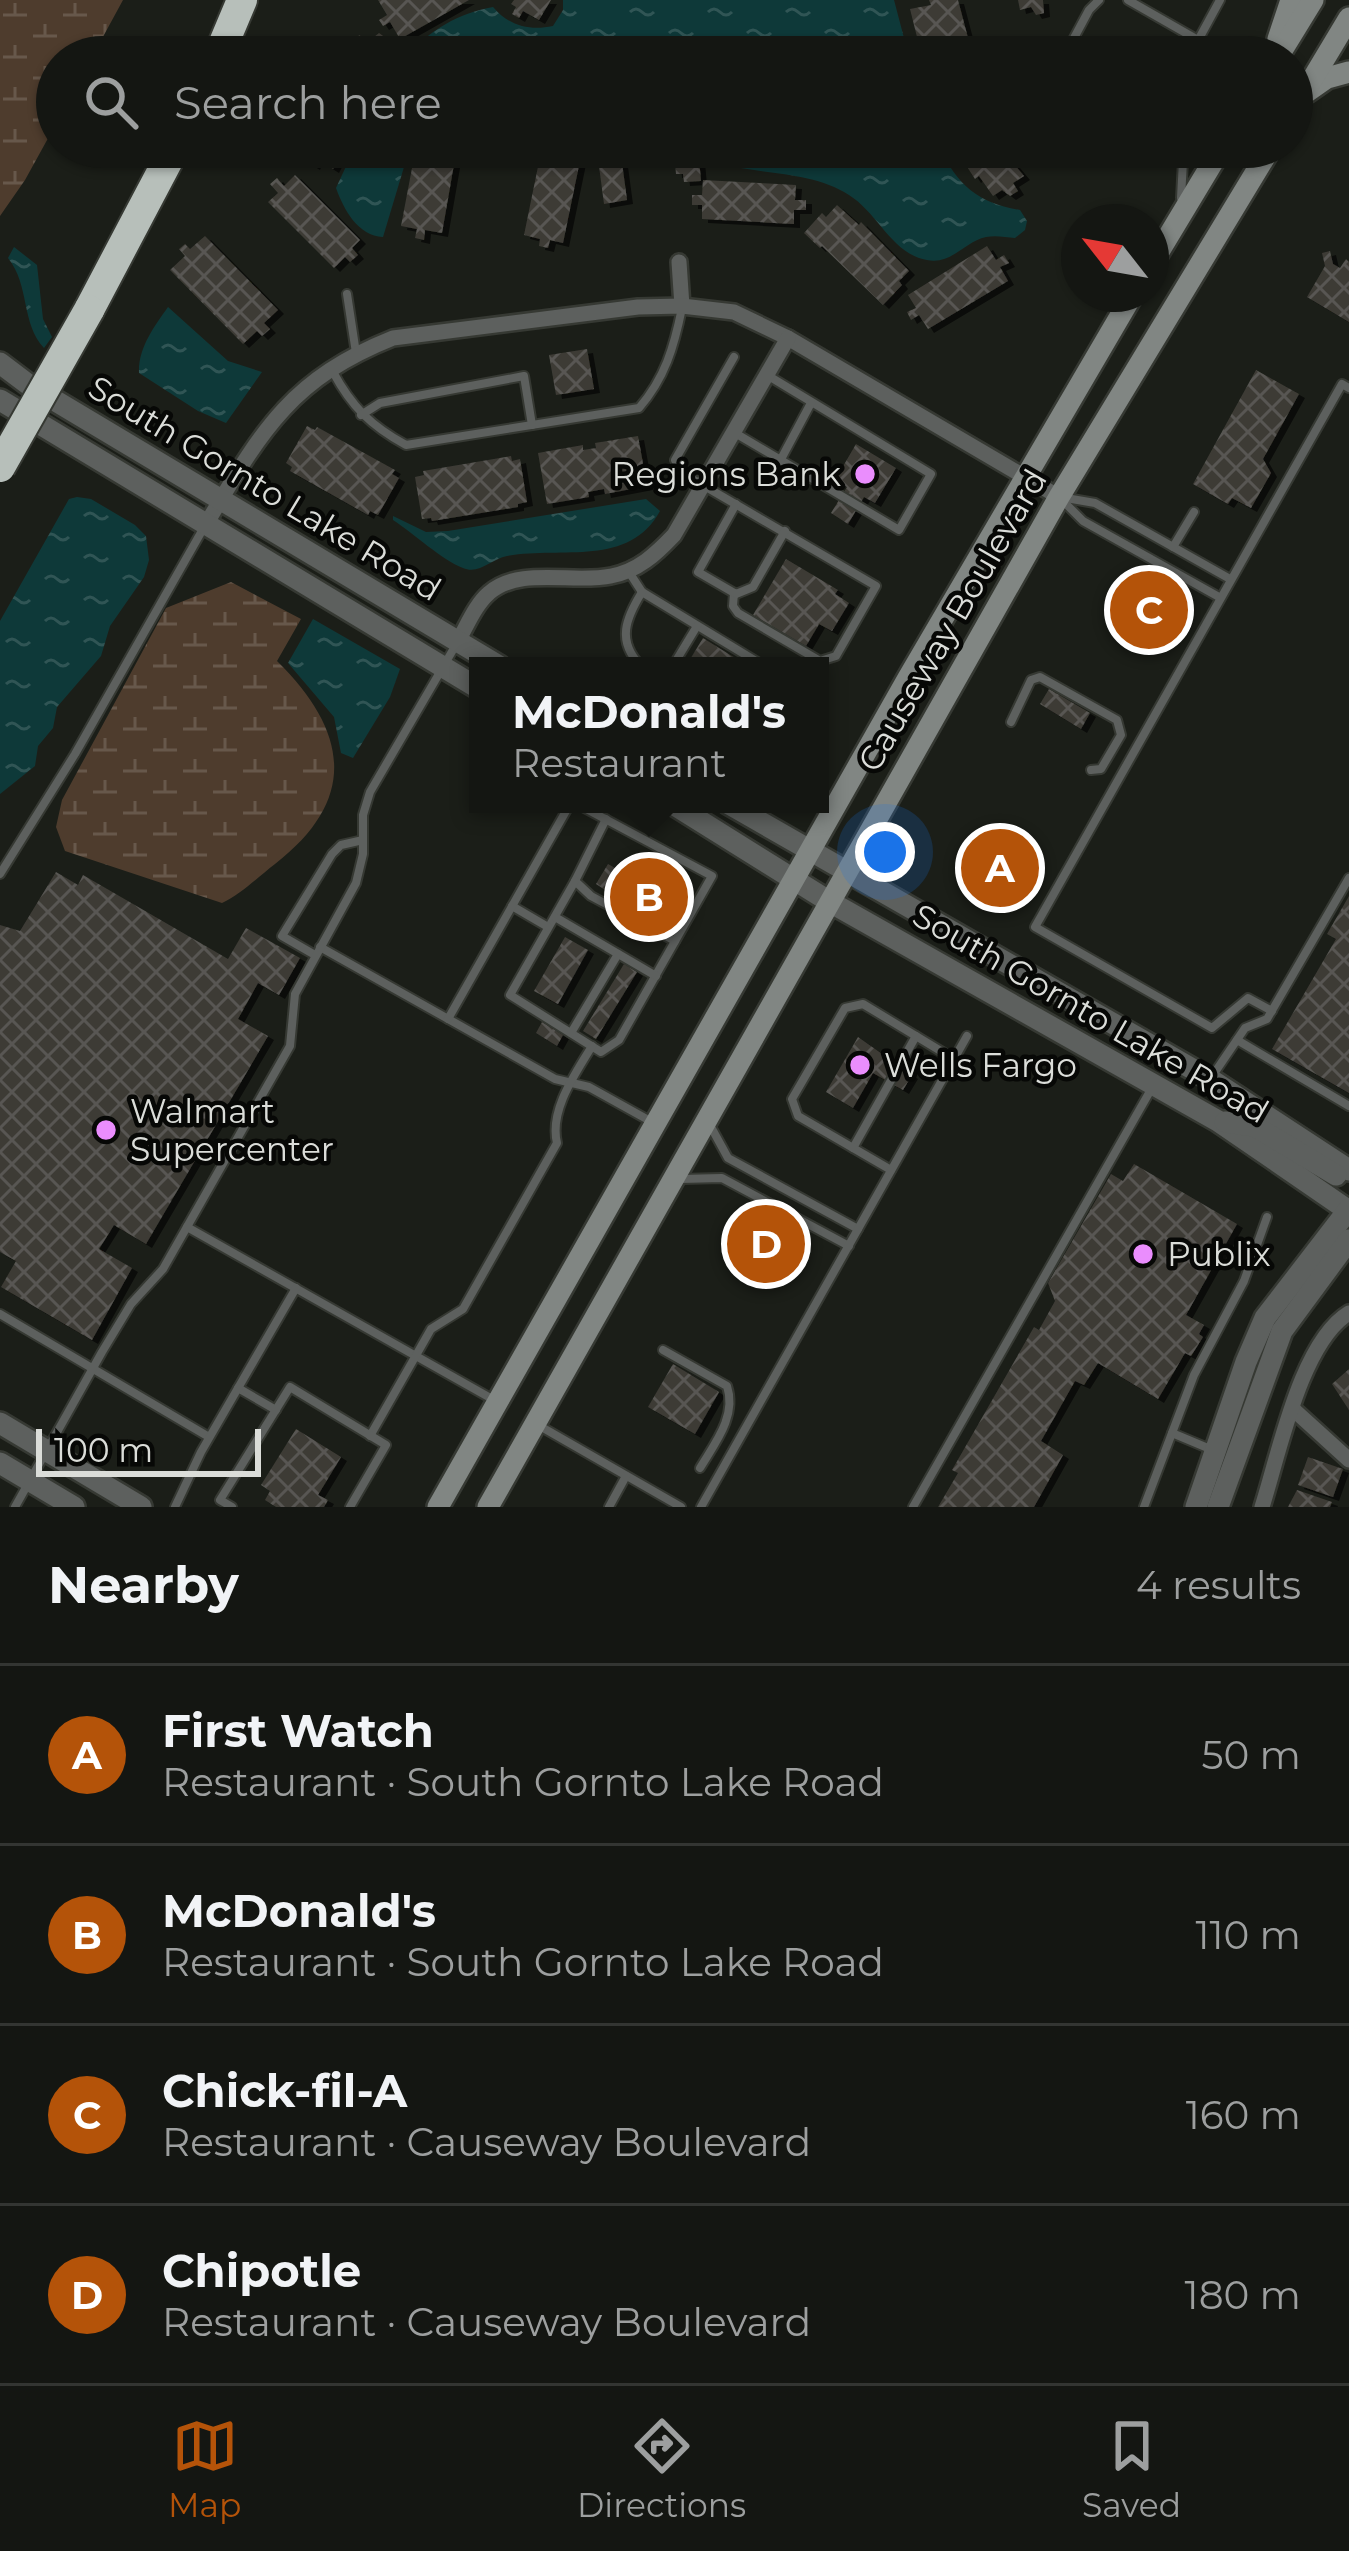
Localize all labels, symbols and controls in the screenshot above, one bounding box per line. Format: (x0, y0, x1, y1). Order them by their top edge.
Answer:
search box (36, 36, 1313, 168)
icon: search (78, 69, 144, 135)
text: Search here (174, 75, 442, 130)
north arrow (1061, 204, 1169, 312)
street label: South Gornto Lake Road (82, 367, 448, 609)
place label: Regions Bank (612, 454, 841, 494)
marker: Regions Bank (852, 461, 878, 487)
street label: Causeway Boulevard (849, 462, 1055, 778)
pin: C (1110, 565, 1188, 655)
popup (469, 657, 829, 813)
text: McDonald's (512, 684, 786, 739)
text: Restaurant (512, 739, 726, 787)
your location (855, 822, 915, 882)
pin: A (961, 823, 1039, 913)
pin: B (610, 852, 688, 942)
street label: South Gornto Lake Road (906, 895, 1276, 1131)
place label: Wells Fargo (884, 1045, 1077, 1085)
marker: Wells Fargo (847, 1052, 873, 1078)
place label: Walmart Supercenter (130, 1091, 334, 1169)
marker: Walmart Supercenter (93, 1117, 119, 1143)
pin: D (727, 1199, 805, 1289)
place label: Publix (1167, 1234, 1271, 1274)
marker: Publix (1130, 1241, 1156, 1267)
scale bar (36, 1423, 261, 1476)
text: 100 m (54, 1430, 153, 1470)
text: Nearby (48, 1554, 239, 1616)
text: 4 results (1136, 1561, 1301, 1609)
text: First Watch (162, 1703, 434, 1758)
text: A (72, 1731, 102, 1779)
text: 50 m (1202, 1731, 1301, 1779)
text: Restaurant · South Gornto Lake Road (162, 1758, 884, 1806)
text: McDonald's (162, 1883, 436, 1938)
text: B (72, 1911, 102, 1959)
text: 110 m (1195, 1911, 1301, 1959)
text: Restaurant · South Gornto Lake Road (162, 1938, 884, 1986)
text: Chick-fil-A (162, 2063, 407, 2118)
text: C (73, 2091, 101, 2139)
text: 160 m (1186, 2091, 1301, 2139)
text: Restaurant · Causeway Boulevard (162, 2118, 811, 2166)
text: Chipotle (162, 2243, 361, 2298)
text: D (71, 2271, 103, 2319)
text: 180 m (1185, 2271, 1301, 2319)
text: Restaurant · Causeway Boulevard (162, 2298, 811, 2346)
tab: Map (168, 2413, 241, 2525)
tab: Directions (577, 2413, 746, 2525)
tab: Saved (1082, 2413, 1181, 2525)

